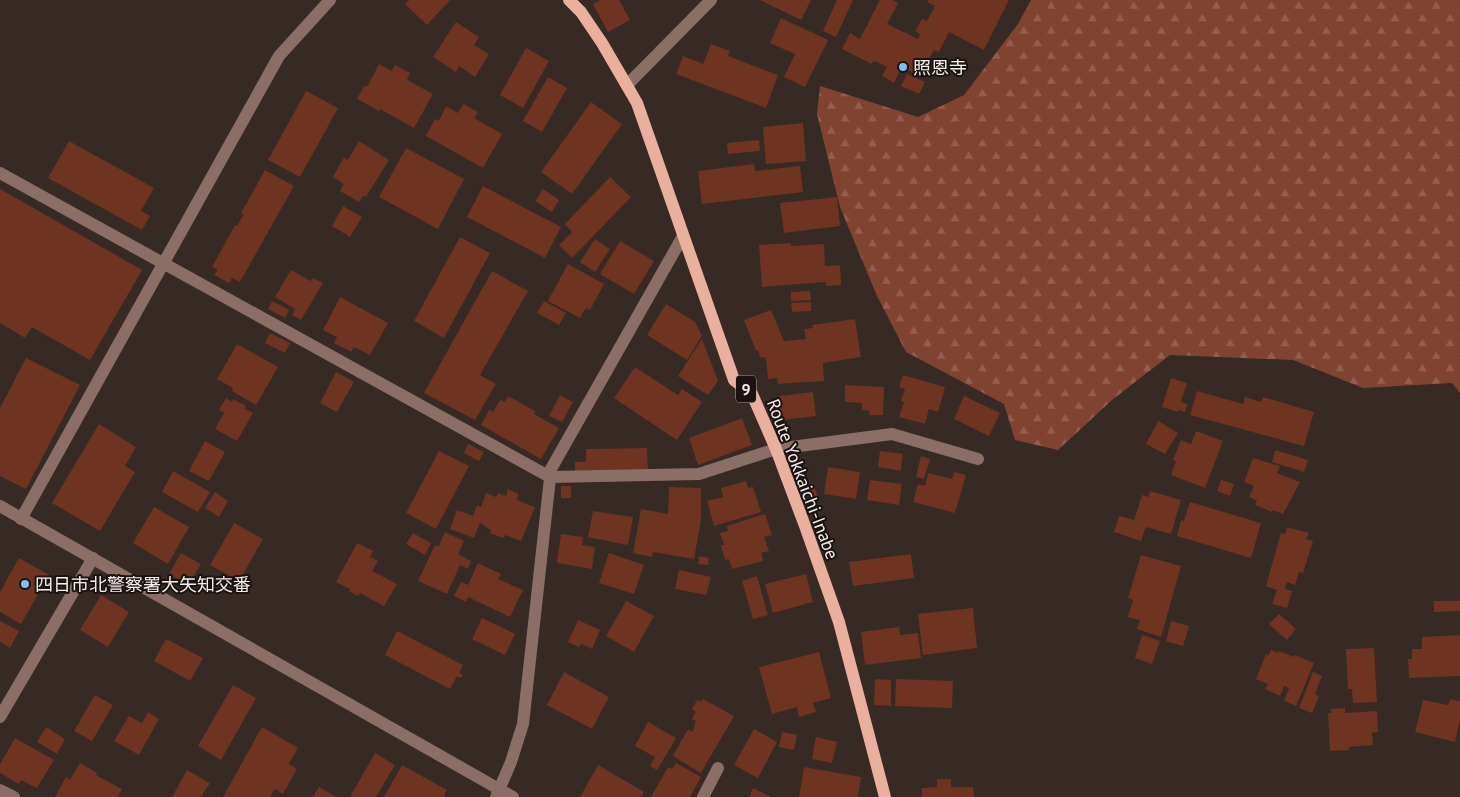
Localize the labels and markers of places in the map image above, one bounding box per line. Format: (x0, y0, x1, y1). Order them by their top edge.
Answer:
place label: 照恩寺 (913, 56, 967, 79)
marker: 照恩寺 (897, 61, 909, 73)
place label: 四日市北警察署大矢知交番 (35, 573, 251, 596)
marker: 四日市北警察署大矢知交番 (19, 578, 31, 590)

